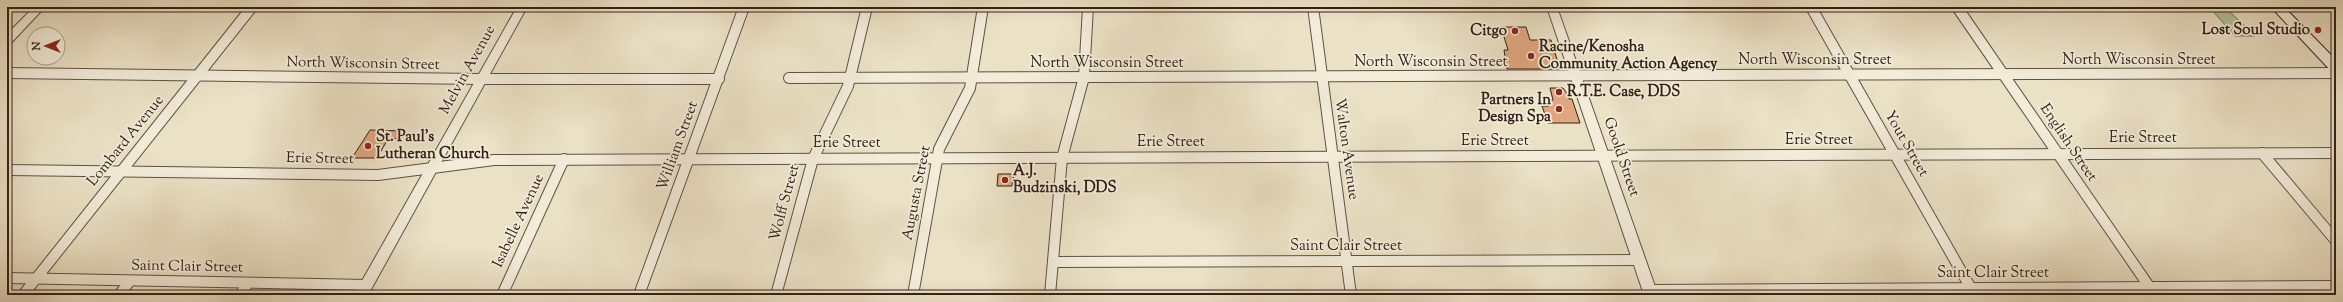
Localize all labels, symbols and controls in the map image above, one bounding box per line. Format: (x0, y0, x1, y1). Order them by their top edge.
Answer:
place label: Lost Soul Studio (2202, 20, 2310, 41)
place label: Citgo (1470, 21, 1507, 42)
street label: Melvin Avenue (435, 22, 501, 118)
marker: Lost Soul Studio (2313, 25, 2323, 35)
north arrow (26, 26, 66, 66)
marker: Citgo (1510, 26, 1520, 36)
place label: Racine/Kenosha Community Action Agency (1539, 37, 1718, 75)
text: N (29, 41, 45, 51)
street label: North Wisconsin Street (1738, 50, 1892, 71)
street label: North Wisconsin Street (2062, 50, 2216, 71)
marker: Racine/Kenosha Community Action Agency (1526, 51, 1536, 61)
street label: North Wisconsin Street (286, 52, 440, 76)
street label: North Wisconsin Street (1354, 52, 1508, 73)
street label: North Wisconsin Street (1030, 53, 1184, 74)
place label: R.T.E. Case, DDS (1567, 82, 1680, 103)
marker: R.T.E. Case, DDS (1554, 87, 1564, 97)
place label: Partners In Design Spa (1478, 90, 1551, 128)
street label: Lombard Avenue (83, 91, 169, 191)
street label: Walton Avenue (1328, 97, 1364, 201)
street label: William Street (652, 98, 704, 194)
street label: English Street (2034, 100, 2102, 186)
marker: Partners In Design Spa (1554, 104, 1564, 114)
street label: Yout Street (1879, 107, 1933, 181)
street label: Goold Street (1598, 114, 1644, 200)
place label: St. Paul's Lutheran Church (376, 127, 490, 165)
street label: Erie Street (2109, 128, 2177, 149)
street label: Erie Street (1785, 130, 1853, 151)
street label: Erie Street (1461, 131, 1529, 152)
street label: Erie Street (1137, 132, 1205, 153)
street label: Erie Street (813, 133, 881, 154)
marker: St. Paul's Lutheran Church (363, 141, 373, 151)
street label: Augusta Street (898, 144, 936, 242)
street label: Erie Street (286, 148, 354, 170)
place label: A.J. Budzinski, DDS (1013, 161, 1116, 199)
street label: Wolff Street (765, 162, 805, 244)
street label: Isabelle Avenue (488, 171, 550, 271)
marker: A.J. Budzinski, DDS (1000, 175, 1010, 185)
street label: Saint Clair Street (1290, 236, 1402, 257)
street label: Saint Clair Street (131, 256, 243, 278)
street label: Saint Clair Street (1937, 263, 2049, 284)

